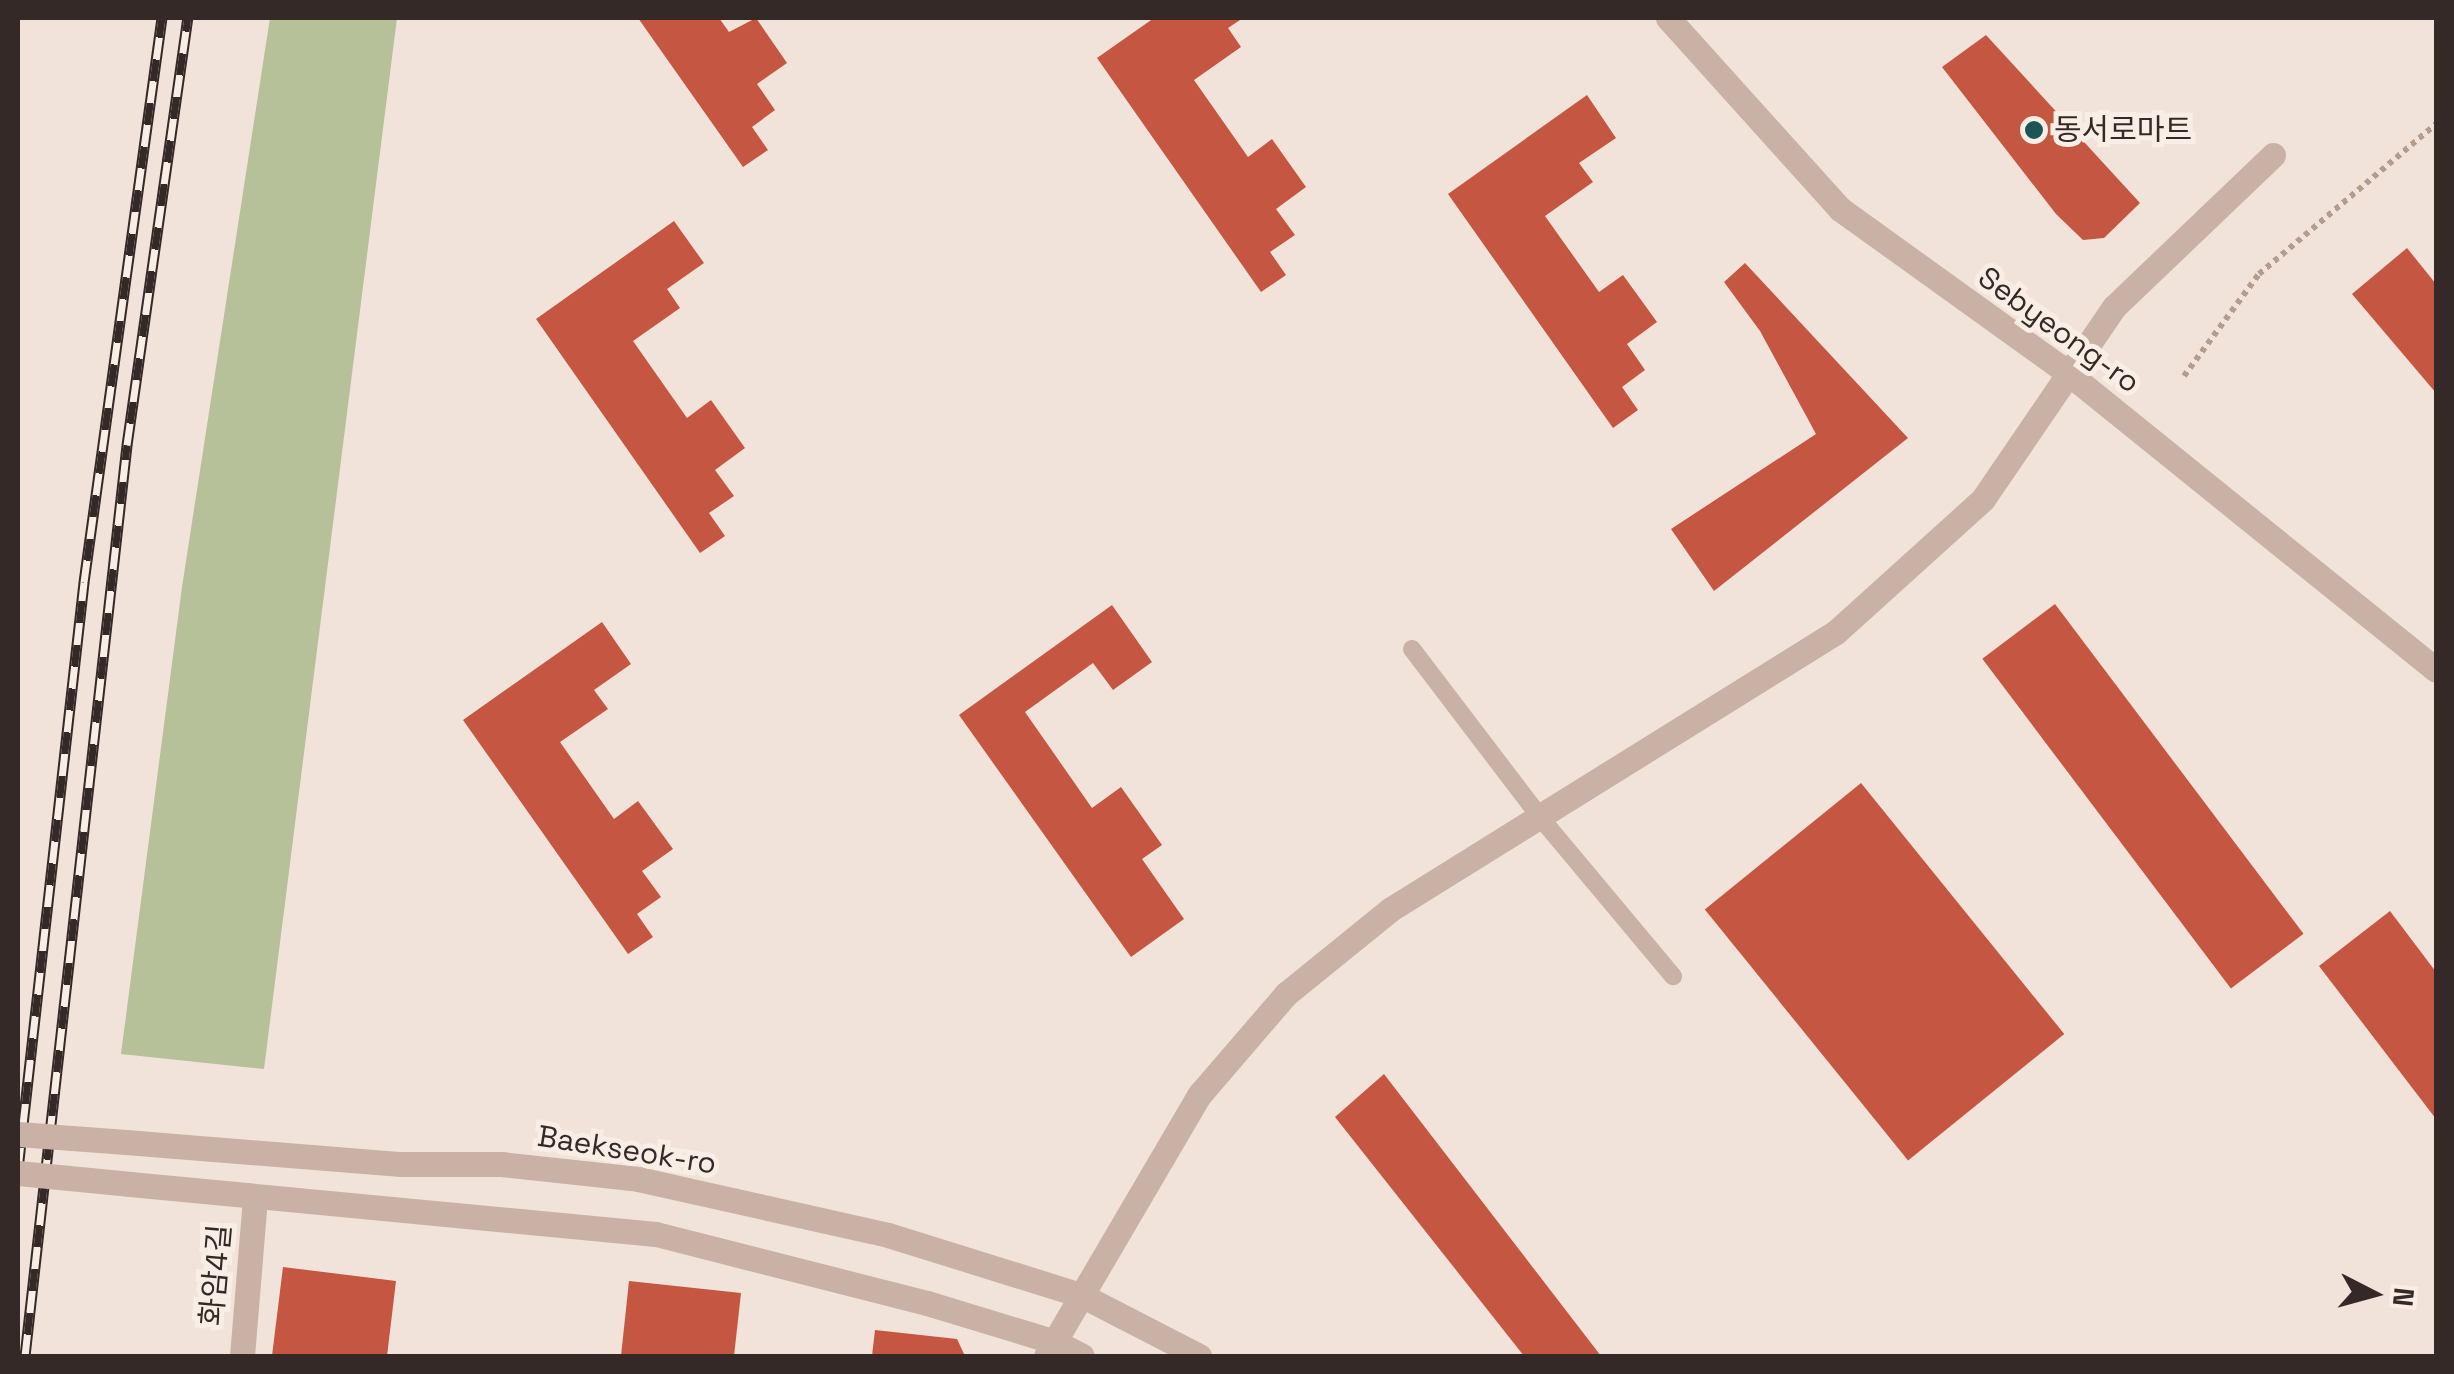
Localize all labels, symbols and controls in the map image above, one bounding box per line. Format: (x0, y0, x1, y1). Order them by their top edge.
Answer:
place label: 동서로마트 (2054, 112, 2192, 148)
marker: 동서로마트 (2023, 119, 2045, 141)
street label: Sebyeong-ro (1971, 259, 2147, 401)
street label: Baekseok-ro (535, 1118, 719, 1182)
street label: 화암4길 (194, 1223, 238, 1327)
north arrow (2324, 1244, 2424, 1344)
text: N (2385, 1286, 2423, 1308)

